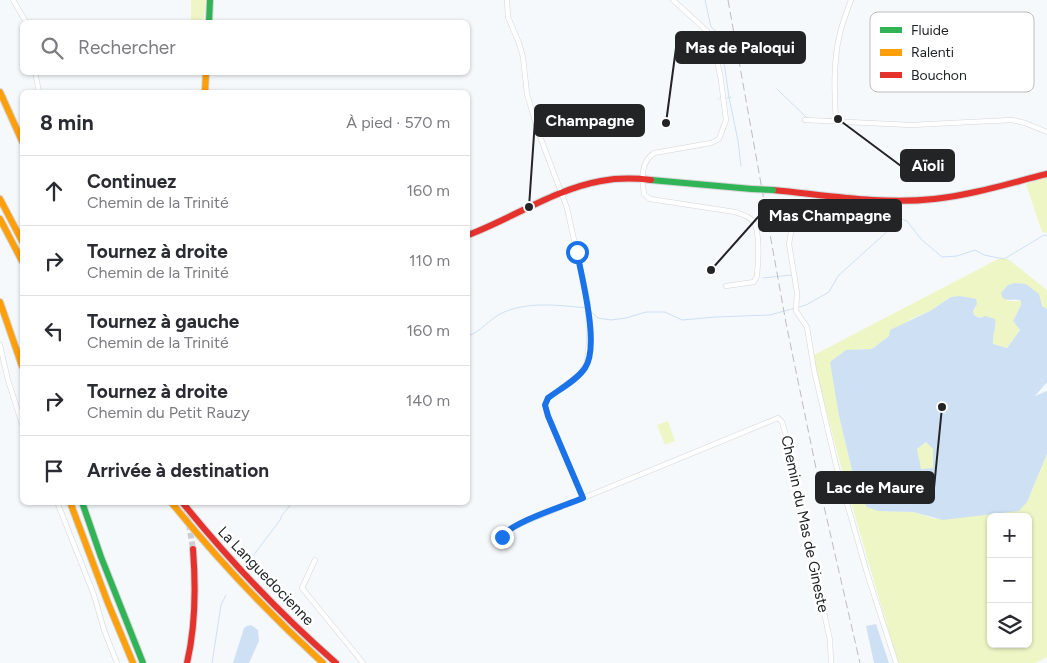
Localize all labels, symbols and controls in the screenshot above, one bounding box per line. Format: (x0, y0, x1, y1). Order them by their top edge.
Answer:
legend (870, 12, 1034, 92)
search box (20, 20, 470, 75)
text: Fluide (911, 22, 949, 39)
callout: Mas de Paloqui (676, 32, 805, 63)
icon: search (38, 34, 66, 62)
text: Rechercher (78, 36, 176, 59)
text: Mas de Paloqui (685, 38, 795, 57)
text: Ralenti (911, 44, 954, 61)
text: Bouchon (911, 67, 967, 84)
callout: Champagne (535, 105, 644, 136)
text: 8 min (40, 110, 94, 135)
text: Champagne (546, 111, 635, 130)
text: À pied · 570 m (346, 113, 450, 132)
callout: Aïoli (901, 150, 954, 181)
text: Aïoli (911, 156, 945, 175)
text: Continuez (87, 170, 176, 193)
icon: ahead (40, 177, 68, 205)
text: 160 m (407, 181, 450, 200)
text: Chemin de la Trinité (87, 193, 229, 212)
callout: Mas Champagne (759, 200, 901, 231)
text: Mas Champagne (769, 206, 891, 225)
text: Tournez à droite (87, 240, 228, 263)
route start (566, 241, 589, 264)
icon: right (40, 247, 68, 275)
text: 110 m (409, 251, 450, 270)
text: Chemin de la Trinité (87, 263, 229, 282)
text: Tournez à gauche (87, 310, 239, 333)
icon: left (40, 317, 68, 345)
text: 160 m (407, 321, 450, 340)
text: Chemin de la Trinité (87, 333, 229, 352)
text: Tournez à droite (87, 380, 228, 403)
icon: right (40, 387, 68, 415)
text: 140 m (406, 391, 450, 410)
text: Chemin du Petit Rauzy (87, 403, 250, 422)
street label: Chemin du Mas de Gineste (777, 434, 833, 614)
icon: arrive (40, 457, 68, 485)
text: Arrivée à destination (87, 459, 269, 482)
callout: Lac de Maure (816, 472, 934, 503)
text: Lac de Maure (826, 478, 924, 497)
map controls (987, 513, 1032, 648)
button: + (987, 513, 1032, 558)
street label: La Languedocienne (214, 523, 318, 629)
route end (491, 526, 514, 549)
button: − (987, 558, 1032, 603)
button: layers (987, 603, 1032, 648)

